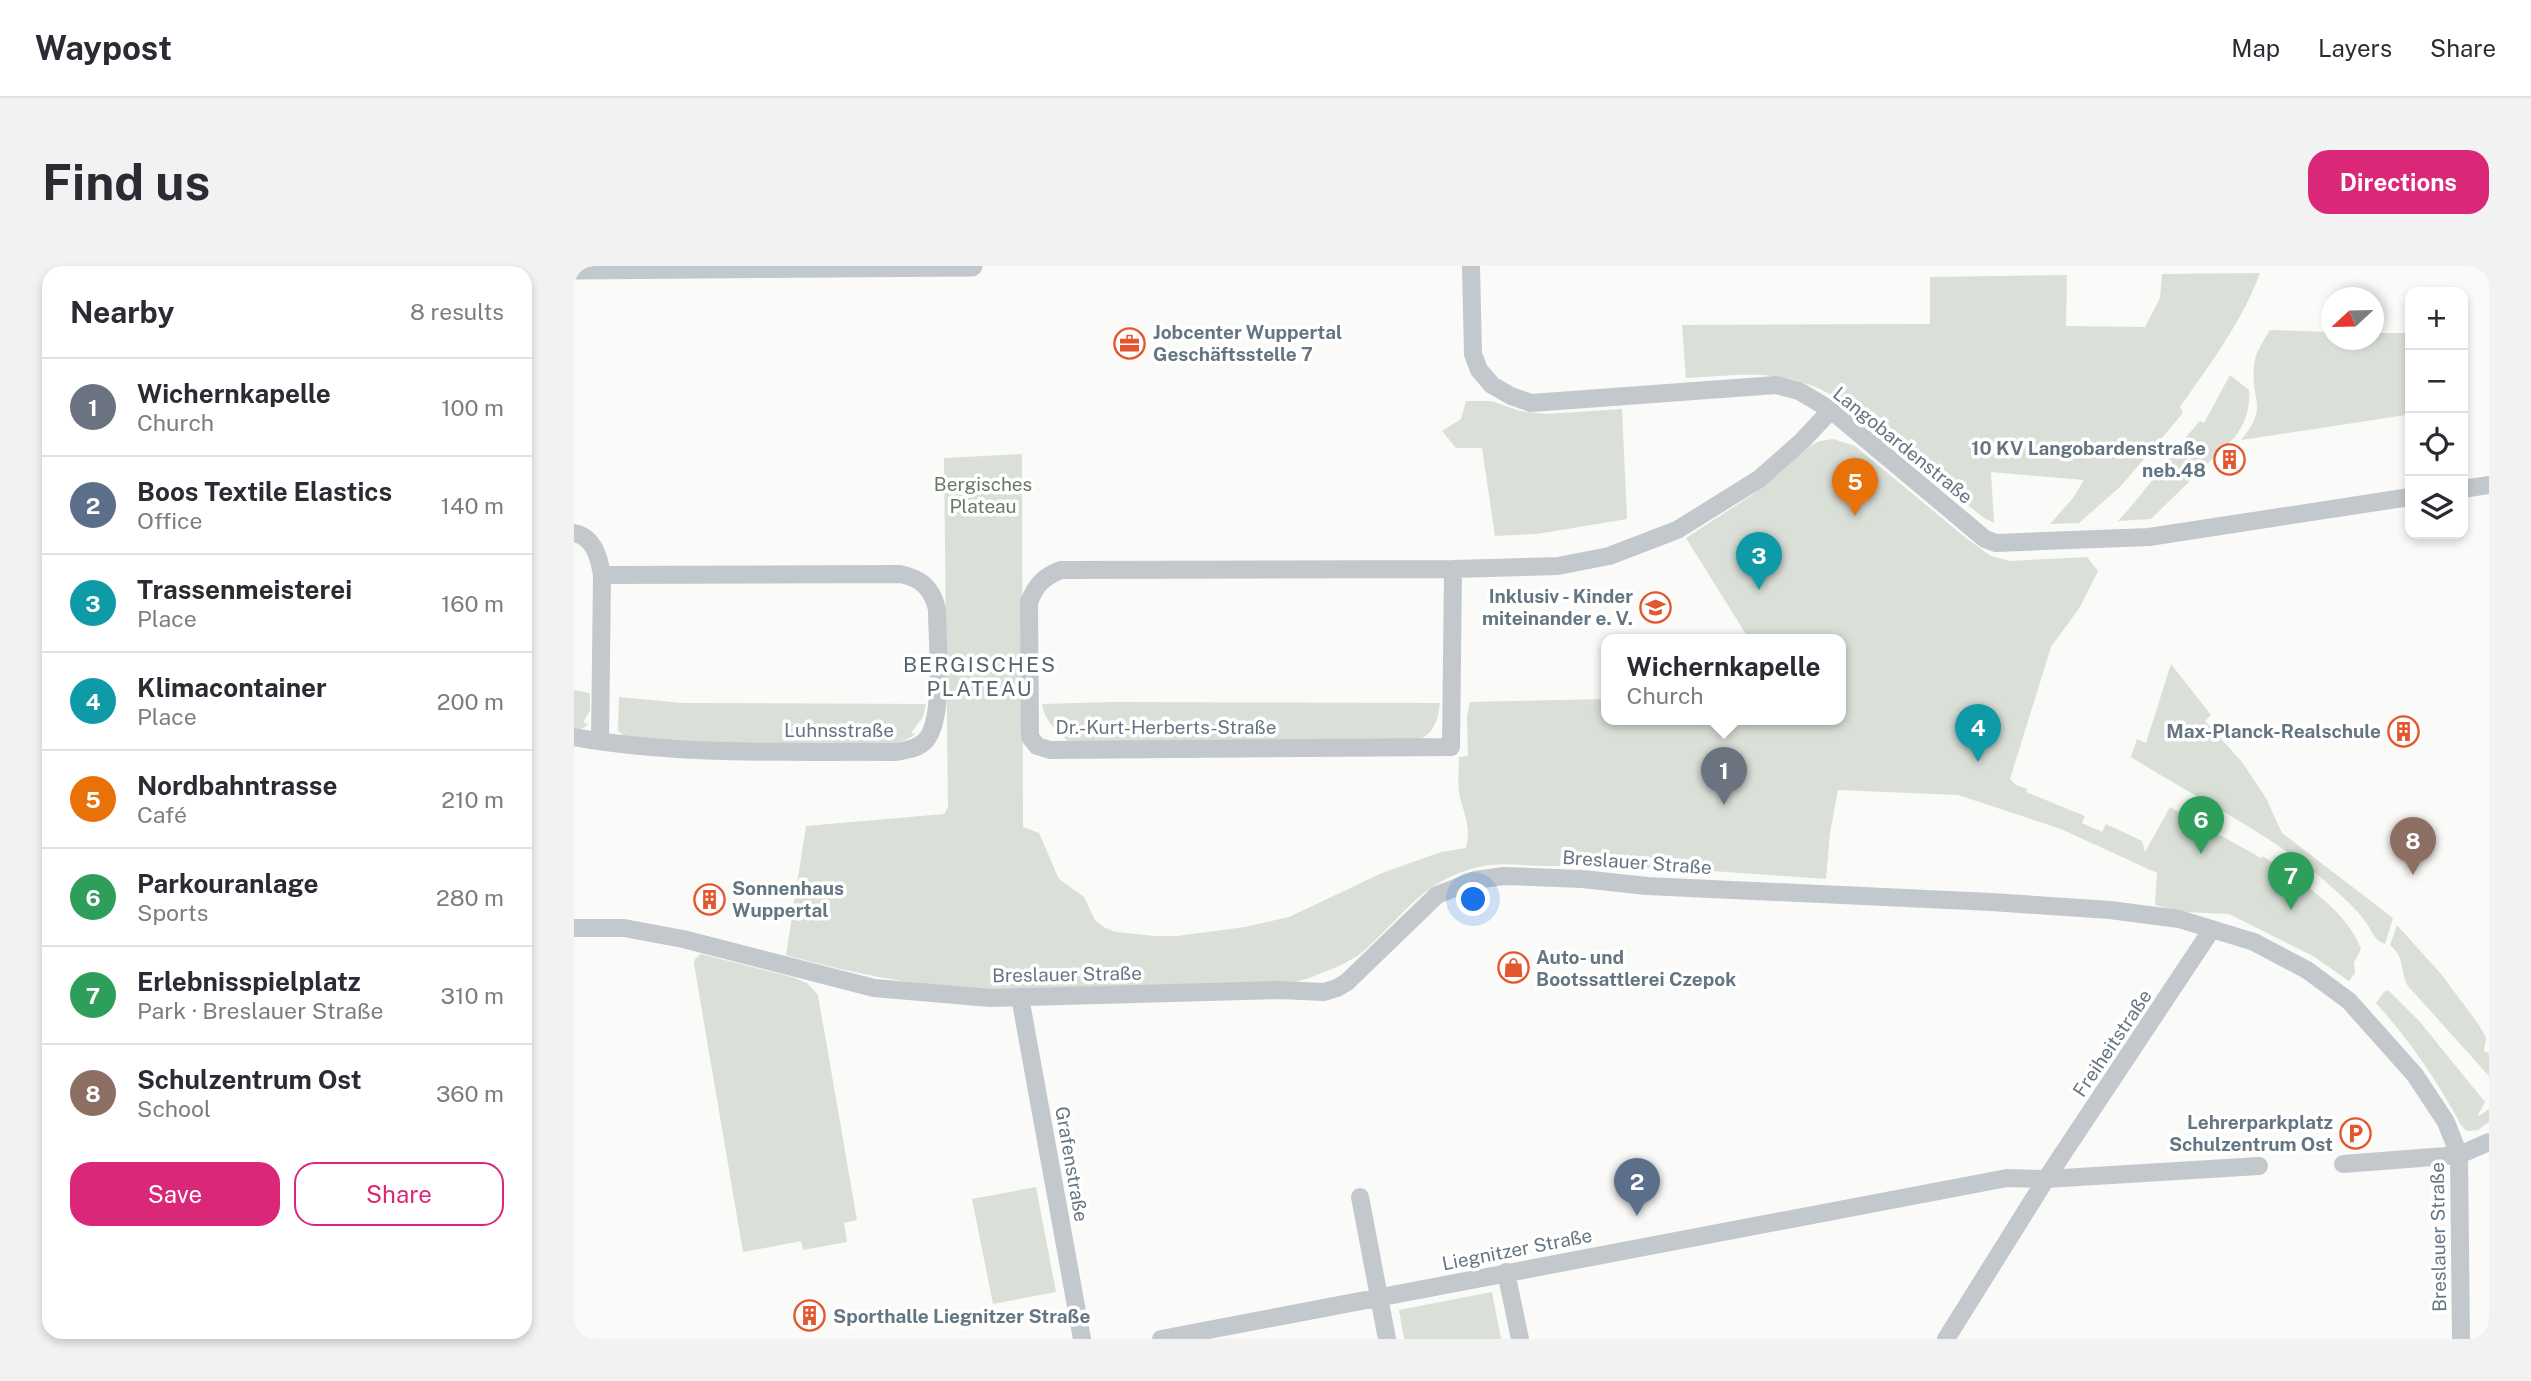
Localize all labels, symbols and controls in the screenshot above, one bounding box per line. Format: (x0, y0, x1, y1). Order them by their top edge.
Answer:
text: Waypost (35, 29, 172, 67)
text: Map (2231, 34, 2280, 62)
text: Layers (2318, 34, 2392, 62)
text: Share (2430, 34, 2496, 62)
button: Directions (2308, 150, 2489, 214)
text: Find us (42, 153, 210, 211)
north arrow (2321, 287, 2384, 350)
map controls (2405, 287, 2468, 539)
button: + (2405, 287, 2468, 350)
text: Nearby (70, 294, 174, 330)
text: 8 results (410, 298, 504, 325)
place label: Jobcenter Wuppertal Geschäftsstelle 7 (1153, 321, 1342, 365)
office icon: Jobcenter Wuppertal Geschäftsstelle 7 (1113, 326, 1147, 360)
button: − (2405, 350, 2468, 413)
text: Wichernkapelle (137, 378, 331, 409)
street label: Langobardenstraße (1829, 382, 1977, 508)
text: 1 (88, 394, 98, 421)
text: 100 m (441, 394, 504, 421)
text: Church (137, 409, 214, 436)
button: locate (2405, 413, 2468, 476)
place label: 10 KV Langobardenstraße neb.48 (1971, 437, 2206, 481)
building icon: 10 KV Langobardenstraße neb.48 (2212, 442, 2246, 476)
pin: 5 (1832, 458, 1878, 516)
park label: Bergisches Plateau (934, 473, 1032, 517)
text: Boos Textile Elastics (137, 476, 392, 507)
button: layers (2405, 476, 2468, 539)
text: 2 (86, 492, 100, 519)
text: 140 m (441, 492, 504, 519)
text: Office (137, 507, 203, 534)
pin: 3 (1736, 532, 1782, 590)
text: Trassenmeisterei (137, 574, 352, 605)
place label: Inklusiv - Kinder miteinander e. V. (1482, 585, 1633, 629)
text: 3 (85, 590, 101, 617)
text: 160 m (441, 590, 504, 617)
school or university icon: Inklusiv - Kinder miteinander e. V. (1639, 590, 1673, 624)
text: Place (137, 605, 197, 632)
popup (1601, 634, 1846, 725)
text: Wichernkapelle (1627, 651, 1820, 682)
district label: BERGISCHES PLATEAU (903, 652, 1057, 701)
text: Klimacontainer (137, 672, 327, 703)
text: Church (1627, 682, 1704, 709)
text: 4 (85, 688, 101, 715)
text: 200 m (437, 688, 504, 715)
text: Place (137, 703, 197, 730)
pin: 4 (1955, 704, 2001, 762)
building icon: Max-Planck-Realschule (2387, 714, 2421, 748)
street label: Dr.-Kurt-Herberts-Straße (1055, 716, 1277, 738)
street label: Luhnsstraße (784, 719, 894, 741)
place label: Max-Planck-Realschule (2166, 720, 2381, 742)
pin: 1 (1701, 747, 1747, 805)
text: Nordbahntrasse (137, 770, 338, 801)
text: 5 (85, 786, 101, 813)
text: 210 m (441, 786, 504, 813)
pin: 6 (2178, 796, 2224, 854)
text: Café (137, 801, 187, 828)
pin: 8 (2390, 817, 2436, 875)
street label: Breslauer Straße (1562, 846, 1712, 878)
pin: 7 (2268, 852, 2314, 910)
text: Parkouranlage (137, 868, 319, 899)
place label: Sonnenhaus Wuppertal (732, 877, 844, 921)
building icon: Sonnenhaus Wuppertal (692, 882, 726, 916)
your location (1456, 882, 1490, 916)
text: 6 (85, 884, 101, 911)
text: 280 m (436, 884, 504, 911)
text: Sports (137, 899, 208, 926)
place label: Auto- und Bootssattlerei Czepok (1536, 946, 1736, 990)
shop icon: Auto- und Bootssattlerei Czepok (1496, 951, 1530, 985)
street label: Breslauer Straße (992, 962, 1142, 986)
text: Erlebnisspielplatz (137, 966, 361, 997)
text: 7 (86, 982, 100, 1009)
text: 310 m (441, 982, 504, 1009)
street label: Freiheitstraße (2068, 985, 2156, 1101)
text: Park · Breslauer Straße (137, 997, 384, 1024)
text: Schulzentrum Ost (137, 1064, 362, 1095)
text: 8 (85, 1080, 101, 1107)
text: 360 m (436, 1080, 504, 1107)
text: School (137, 1095, 211, 1122)
street label: Grafenstraße (1051, 1105, 1093, 1223)
place label: Lehrerparkplatz Schulzentrum Ost (2169, 1111, 2333, 1155)
parking icon: Lehrerparkplatz Schulzentrum Ost (2339, 1116, 2373, 1150)
pin: 2 (1614, 1158, 1660, 1216)
button: Save (70, 1162, 280, 1226)
button: Share (294, 1162, 504, 1226)
street label: Breslauer Straße (2426, 1162, 2450, 1312)
street label: Liegnitzer Straße (1440, 1224, 1594, 1274)
building icon: Sporthalle Liegnitzer Straße (793, 1299, 827, 1333)
place label: Sporthalle Liegnitzer Straße (833, 1305, 1090, 1327)

